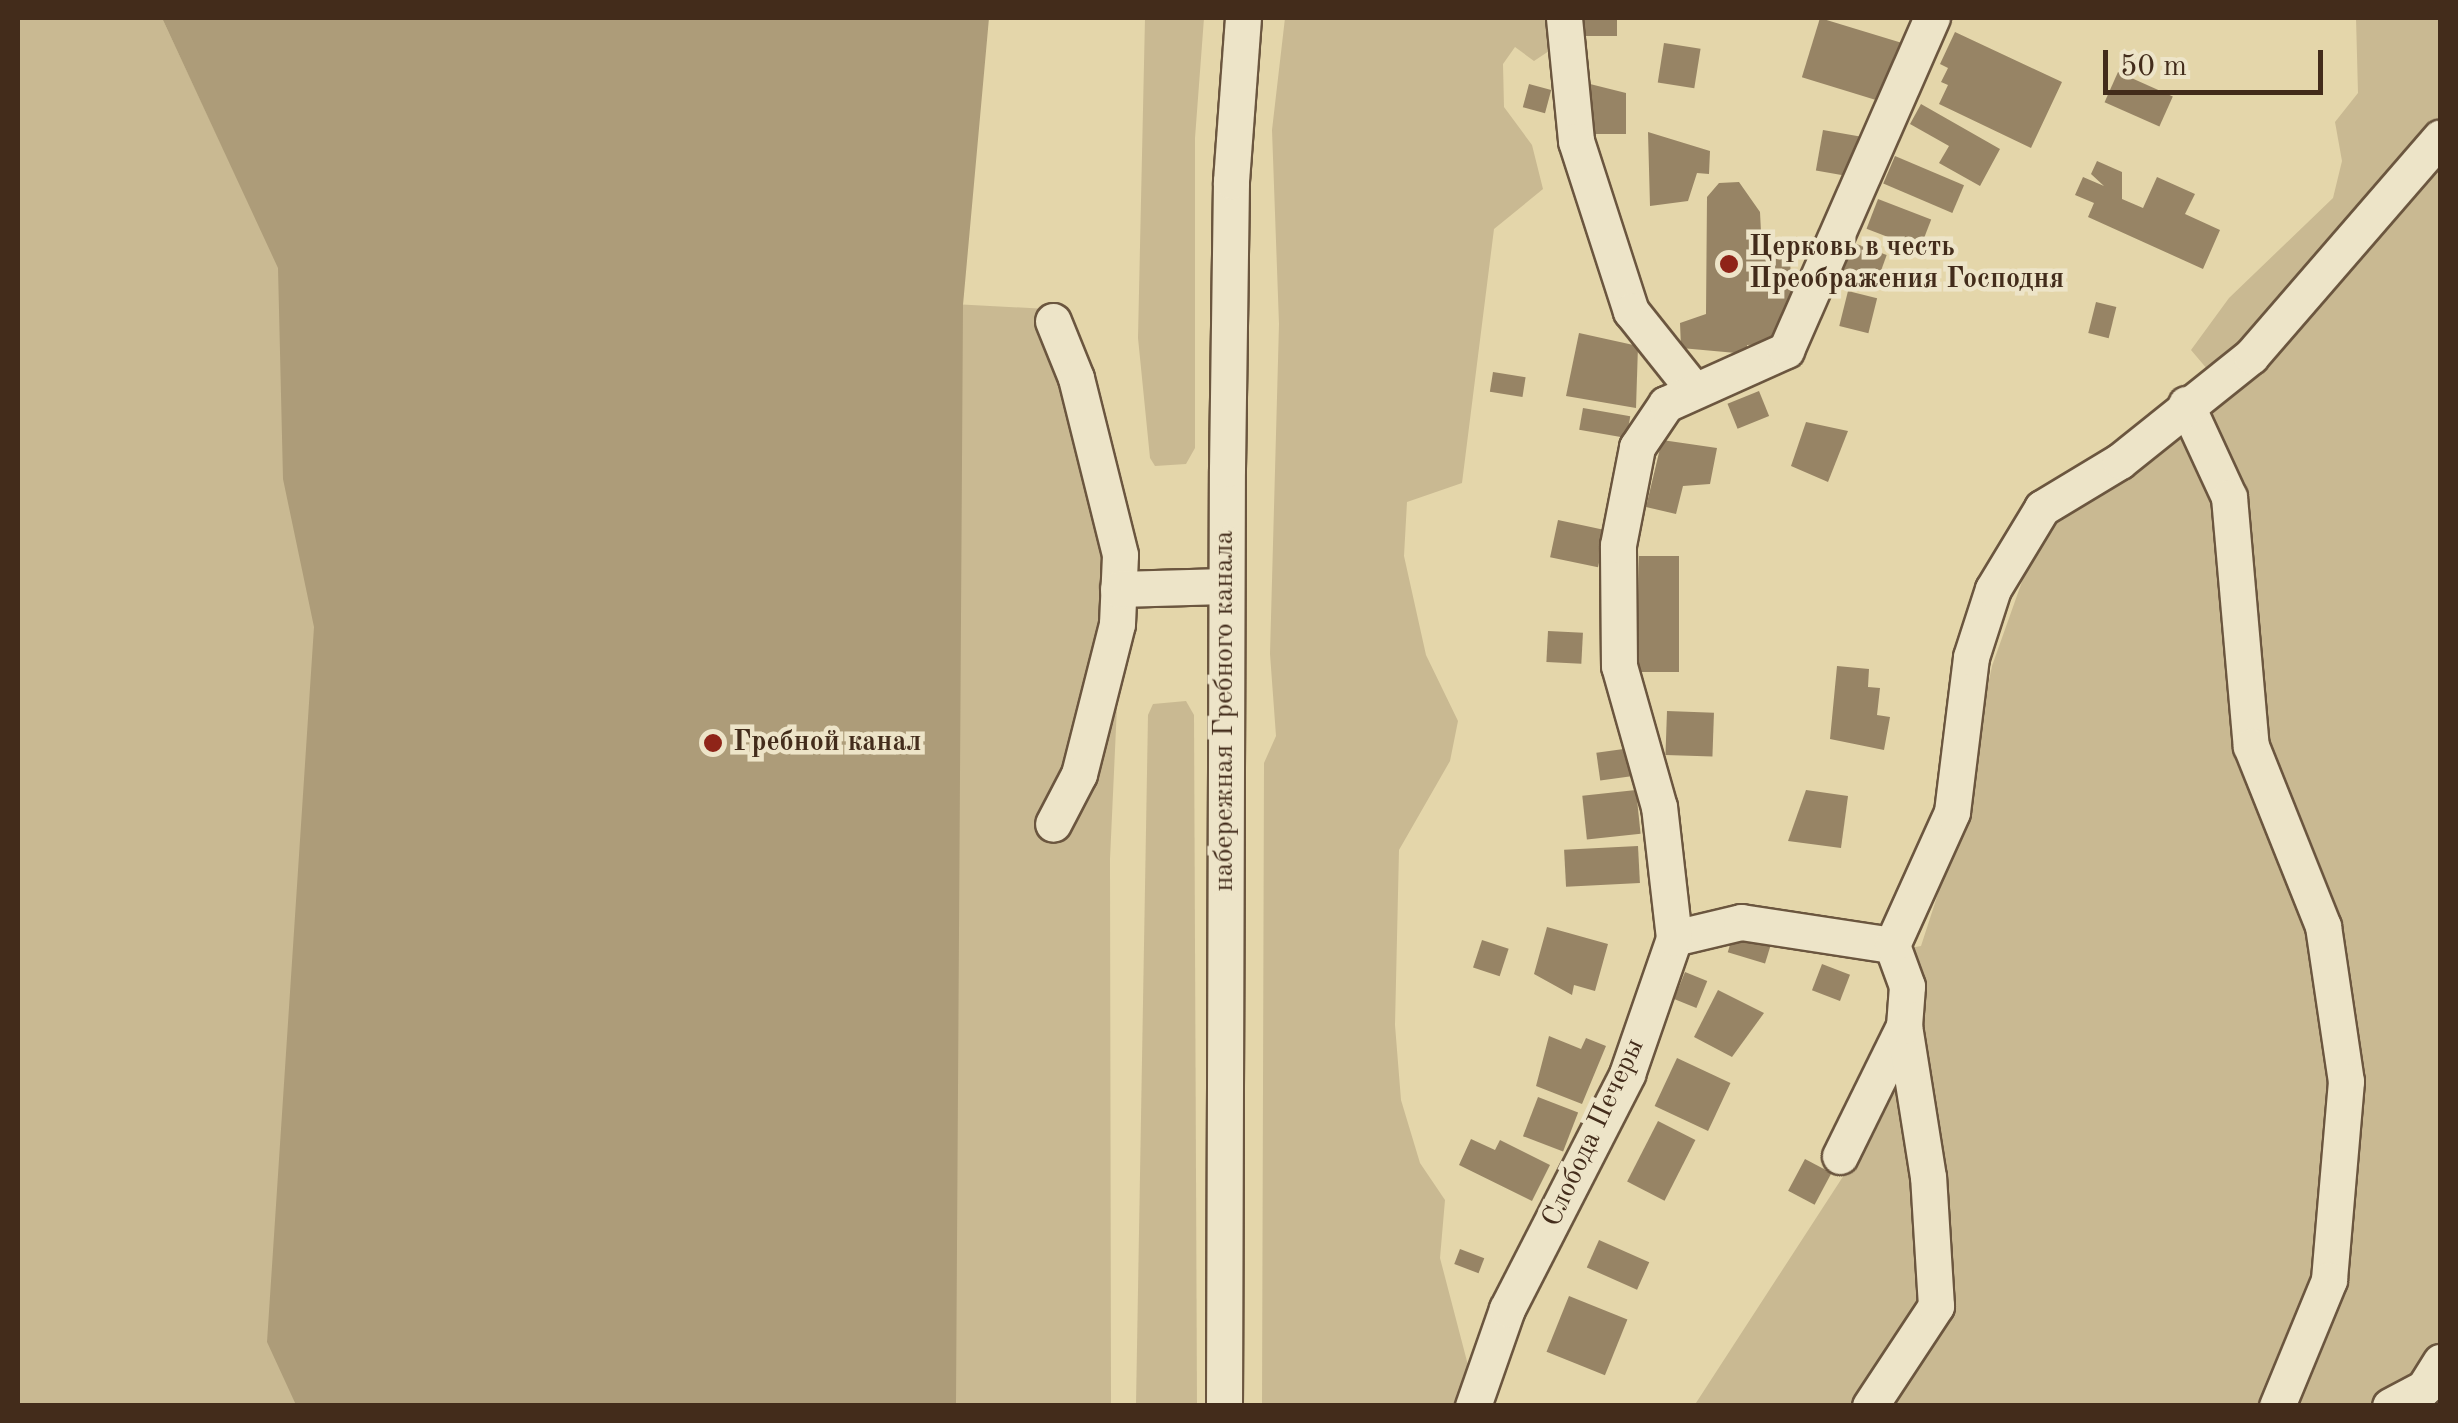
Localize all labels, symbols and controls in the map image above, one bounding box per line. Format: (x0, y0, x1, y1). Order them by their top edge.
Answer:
scale bar (2108, 30, 2328, 92)
text: 50 m (2120, 52, 2187, 82)
place label: Церковь в честь Преображения Господня (1749, 231, 2064, 297)
marker: Церковь в честь Преображения Господня (1718, 253, 1740, 275)
street label: набережная Гребного канала (1208, 530, 1242, 892)
place label: Гребной канал (733, 726, 921, 760)
marker: Гребной канал (702, 732, 724, 754)
street label: Слобода Печеры (1536, 1033, 1652, 1233)

